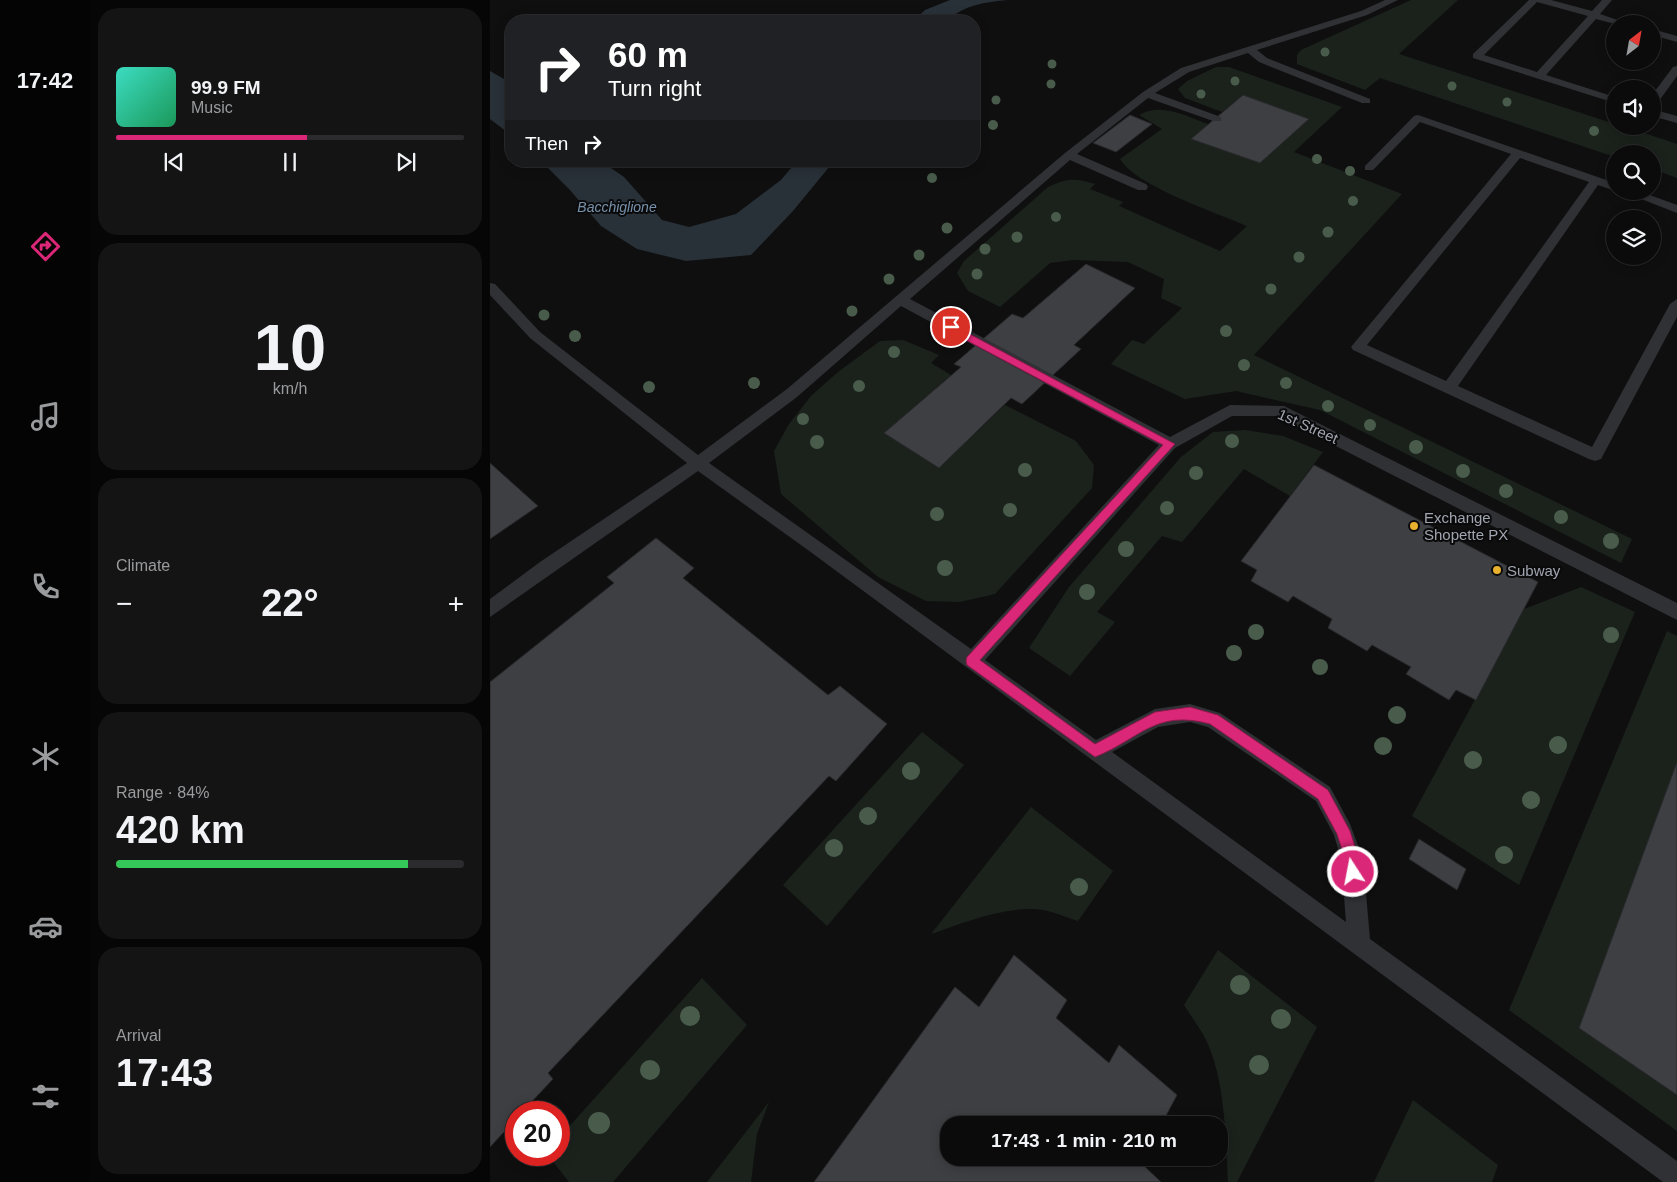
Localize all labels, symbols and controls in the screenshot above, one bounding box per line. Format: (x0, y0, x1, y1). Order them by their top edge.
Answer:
north arrow (1606, 15, 1661, 70)
map controls (1606, 15, 1661, 265)
icon: right (525, 35, 590, 100)
text: 60 m (608, 35, 688, 74)
text: 17:42 (17, 68, 73, 93)
text: Turn right (608, 76, 701, 101)
text: 99.9 FM (191, 77, 261, 98)
button: sound (1606, 80, 1661, 135)
text: Music (191, 99, 233, 116)
icon: right (578, 130, 606, 158)
text: Then (525, 133, 568, 154)
button: search (1606, 145, 1661, 200)
icon: previous (160, 148, 188, 176)
icon: pause (276, 148, 304, 176)
icon: next (392, 148, 420, 176)
water label: Bacchiglione (577, 199, 657, 215)
button: layers (1606, 210, 1661, 265)
icon: directions (28, 229, 63, 264)
pin (930, 306, 972, 348)
text: 10 (254, 311, 326, 384)
icon: arrive (937, 313, 965, 341)
text: km/h (273, 380, 307, 397)
icon: music (28, 399, 63, 434)
street label: 1st Street (1275, 405, 1342, 447)
place label: Exchange Shopette PX (1424, 509, 1508, 543)
marker: Exchange Shopette PX (1408, 520, 1420, 532)
text: Climate (116, 557, 170, 574)
place label: Subway (1507, 562, 1561, 579)
marker: Subway (1491, 564, 1503, 576)
icon: phone (28, 569, 63, 604)
text: 22° (261, 582, 319, 624)
text: − (116, 588, 132, 619)
text: + (448, 588, 464, 619)
icon: climate (28, 739, 63, 774)
text: Range · 84% (116, 784, 209, 801)
text: 420 km (116, 809, 245, 851)
position arrow (1326, 845, 1378, 897)
icon: car (28, 909, 63, 944)
text: Arrival (116, 1027, 161, 1044)
text: 17:43 (116, 1052, 213, 1094)
icon: filters (28, 1079, 63, 1114)
speed limit sign: 20 (505, 1101, 570, 1166)
text: 17:43 · 1 min · 210 m (991, 1130, 1177, 1151)

